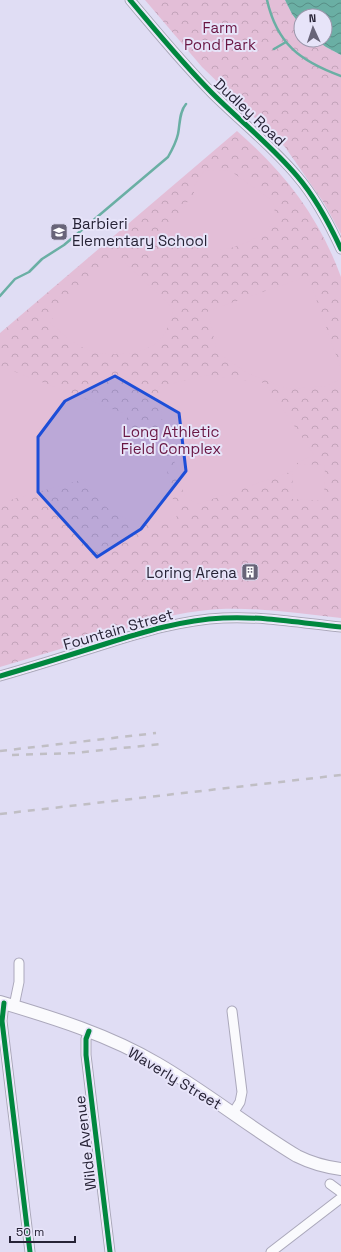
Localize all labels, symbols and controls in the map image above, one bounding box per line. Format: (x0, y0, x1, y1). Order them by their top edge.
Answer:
north arrow (293, 8, 333, 48)
text: N (308, 11, 317, 25)
park label: Farm Pond Park (184, 18, 256, 54)
street label: Dudley Road (210, 74, 290, 150)
place label: Barbieri Elementary School (72, 214, 208, 250)
school or university icon: Barbieri Elementary School (49, 222, 69, 242)
park label: Long Athletic Field Complex (121, 422, 221, 458)
building icon: Loring Arena (240, 562, 260, 582)
place label: Loring Arena (146, 563, 237, 582)
street label: Fountain Street (61, 604, 175, 654)
street label: Waverly Street (125, 1043, 225, 1114)
street label: Wilde Avenue (70, 1094, 100, 1192)
scale bar (10, 1218, 75, 1244)
text: 50 m (16, 1224, 44, 1240)

